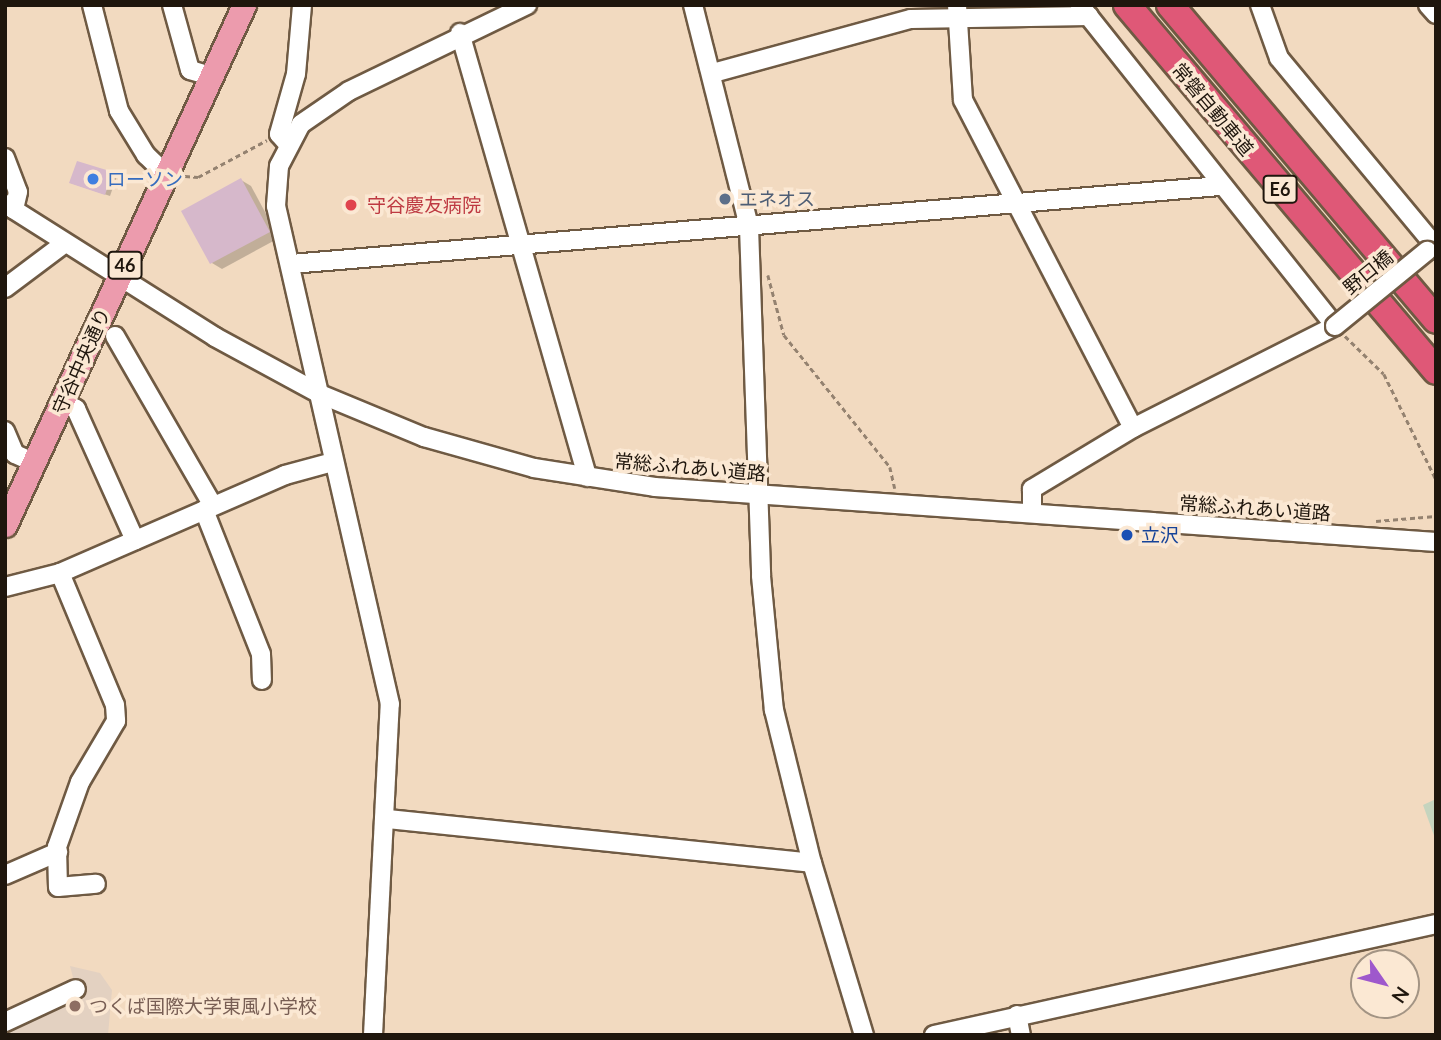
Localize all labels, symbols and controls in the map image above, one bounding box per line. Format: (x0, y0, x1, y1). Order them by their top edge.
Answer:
street label: 常磐自動車道 (1168, 58, 1258, 160)
place label: ローソン (107, 168, 183, 190)
marker: ローソン (85, 171, 101, 187)
road number: E6 (1262, 174, 1298, 204)
place label: エネオス (739, 188, 815, 210)
marker: エネオス (717, 191, 733, 207)
place label: 守谷慶友病院 (367, 194, 481, 216)
marker: 守谷慶友病院 (341, 195, 361, 215)
street label: 野口橋 (1339, 245, 1397, 299)
road number: 46 (108, 250, 142, 279)
street label: 守谷中央通り (47, 304, 115, 418)
street label: 常総ふれあい道路 (613, 449, 767, 485)
street label: 常総ふれあい道路 (1178, 491, 1332, 525)
place label: 立沢 (1141, 524, 1179, 546)
marker: 立沢 (1119, 527, 1135, 543)
north arrow (1350, 949, 1420, 1019)
text: N (1387, 983, 1415, 1008)
place label: つくば国際大学東風小学校 (89, 995, 317, 1017)
marker: つくば国際大学東風小学校 (67, 998, 83, 1014)

